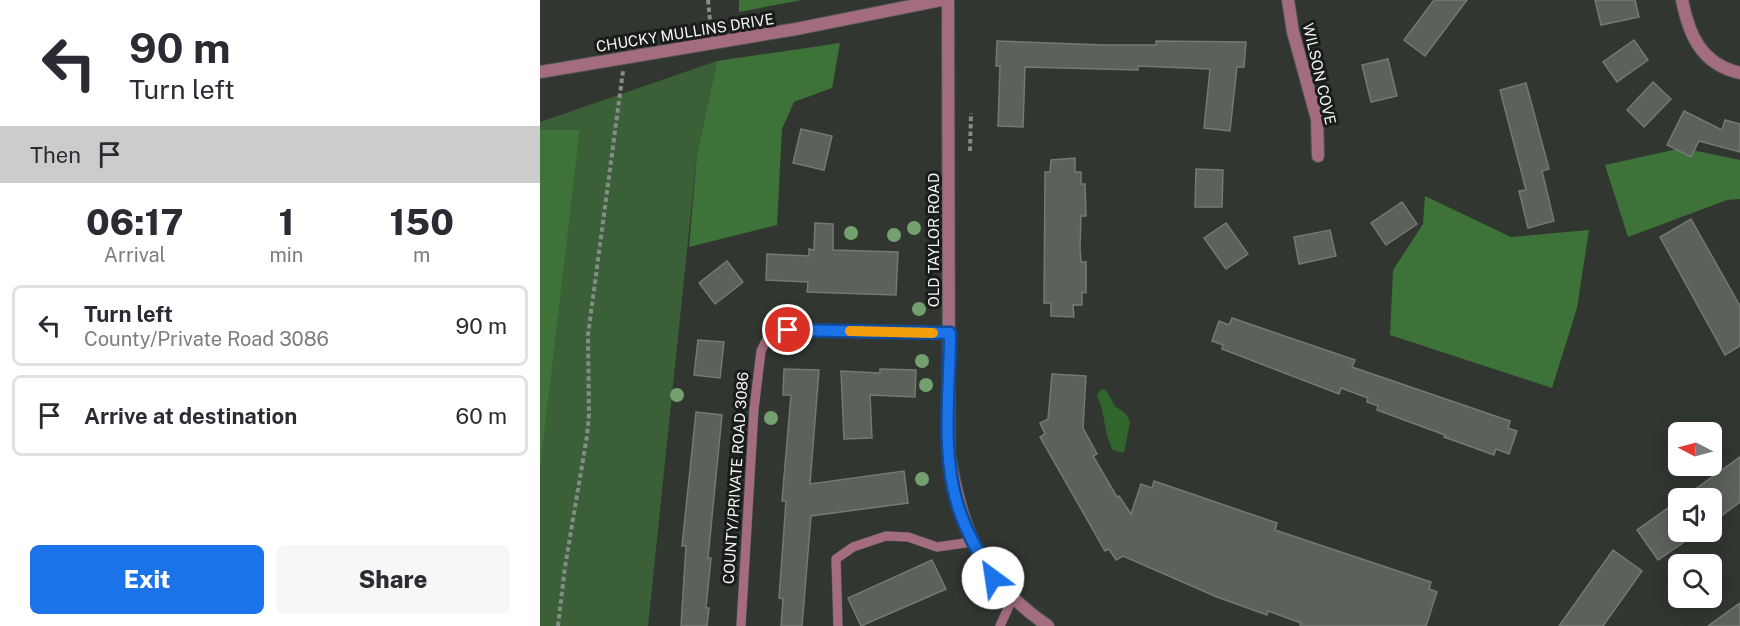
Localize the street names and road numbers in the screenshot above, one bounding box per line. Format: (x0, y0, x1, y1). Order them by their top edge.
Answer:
street label: CHUCKY MULLINS DRIVE (595, 10, 775, 55)
street label: WILSON COVE (1300, 21, 1339, 126)
street label: OLD TAYLOR ROAD (925, 173, 942, 307)
street label: COUNTY/PRIVATE ROAD 3086 (720, 371, 751, 585)

